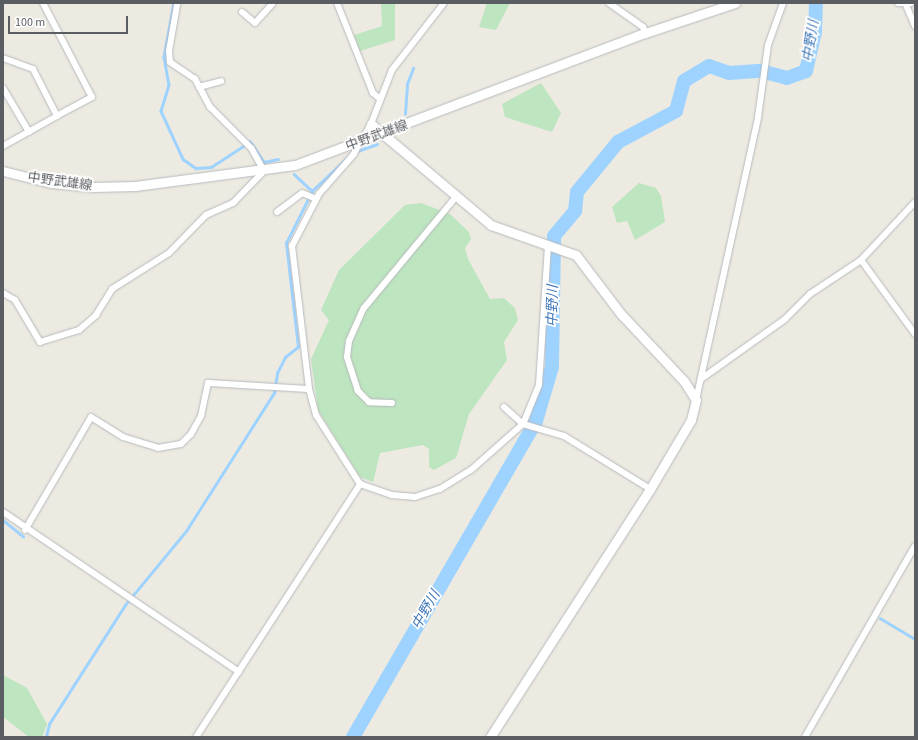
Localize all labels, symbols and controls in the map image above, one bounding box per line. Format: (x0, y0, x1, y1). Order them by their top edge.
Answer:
scale bar (10, 8, 130, 34)
text: 100 m (15, 14, 45, 31)
water label: 中野川 (799, 19, 823, 63)
street label: 中野武雄線 (344, 118, 410, 154)
street label: 中野武雄線 (27, 170, 93, 194)
water label: 中野川 (544, 285, 562, 327)
water label: 中野川 (408, 588, 444, 632)

